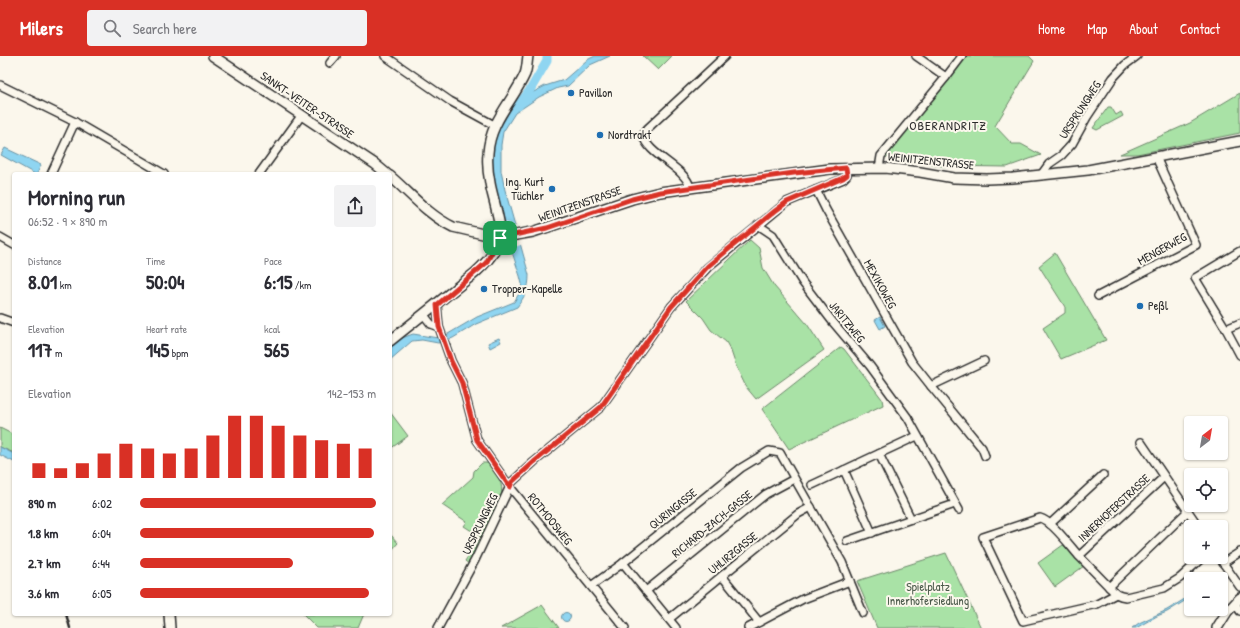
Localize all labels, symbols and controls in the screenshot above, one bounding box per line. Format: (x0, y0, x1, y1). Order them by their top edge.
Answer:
search box (87, 10, 367, 46)
text: Milers (20, 15, 63, 41)
icon: search (101, 17, 123, 39)
text: Search here (133, 18, 197, 39)
text: Home (1038, 19, 1065, 38)
text: Map (1087, 19, 1107, 38)
text: About (1129, 19, 1158, 38)
text: Contact (1180, 19, 1220, 38)
street label: SANKT-VEITER-STRASSE (257, 67, 358, 143)
street label: URSPRUNGWEG (1054, 77, 1105, 142)
place label: Pavillon (579, 84, 612, 101)
marker: Pavillon (566, 88, 576, 98)
district label: OBERANDRITZ (909, 116, 987, 134)
place label: Nordtrakt (608, 126, 652, 143)
marker: Nordtrakt (595, 130, 605, 140)
street label: WEINITZENSTRASSE (887, 148, 976, 174)
place label: Ing. Kurt Tüchler (505, 173, 545, 204)
street label: WEINITZENSTRASSE (536, 181, 624, 226)
text: Morning run (28, 182, 125, 212)
marker: Ing. Kurt Tüchler (547, 184, 557, 194)
button: share (334, 185, 376, 227)
text: 06:52 · 9 × 890 m (28, 212, 107, 230)
pin (483, 221, 517, 255)
icon: arrive (489, 227, 511, 249)
street label: MENGERWEG (1134, 228, 1190, 269)
text: Distance (28, 254, 62, 268)
text: Time (146, 254, 165, 268)
text: Pace (264, 254, 282, 268)
street label: MEXIKOWEG (860, 256, 901, 312)
text: 8.01 (28, 268, 57, 295)
text: 50:04 (146, 268, 185, 295)
text: 6:15 (264, 268, 292, 295)
text: km (57, 278, 72, 292)
text: /km (292, 278, 312, 292)
place label: Tropper-Kapelle (492, 280, 563, 297)
marker: Tropper-Kapelle (479, 284, 489, 294)
street label: JARITZWEG (825, 297, 869, 346)
place label: Peßl (1148, 297, 1169, 314)
marker: Peßl (1135, 301, 1145, 311)
text: Elevation (28, 322, 65, 336)
text: Heart rate (146, 322, 187, 336)
text: kcal (264, 322, 280, 336)
text: 117 (28, 336, 52, 363)
text: 145 (146, 336, 169, 363)
text: 565 (264, 336, 289, 363)
text: m (52, 346, 62, 360)
text: bpm (169, 346, 188, 360)
text: Elevation (28, 384, 71, 402)
text: 142–153 m (327, 384, 376, 402)
north arrow (1184, 416, 1228, 460)
map controls (1184, 416, 1228, 616)
button: locate (1184, 468, 1228, 512)
street label: INNERHOFERSTRASSE (1074, 469, 1154, 545)
street label: QURINGASSE (645, 484, 701, 533)
street label: RICHARD-ZACH-GASSE (668, 485, 756, 561)
street label: ROTMOOSWEG (524, 489, 577, 548)
street label: URSPRUNGWEG (457, 490, 502, 557)
text: 890 m (28, 494, 56, 512)
text: 6:02 (92, 494, 112, 512)
button: + (1184, 520, 1228, 564)
text: 1.8 km (28, 524, 58, 542)
text: 6:04 (92, 524, 111, 542)
street label: UHLIRZGASSE (704, 527, 761, 578)
text: 2.7 km (28, 554, 61, 572)
text: 6:44 (92, 554, 110, 572)
button: − (1184, 572, 1228, 616)
park label: Spielplatz Innerhofersiedlung (887, 578, 969, 609)
text: 3.6 km (28, 584, 59, 602)
text: 6:05 (92, 584, 112, 602)

